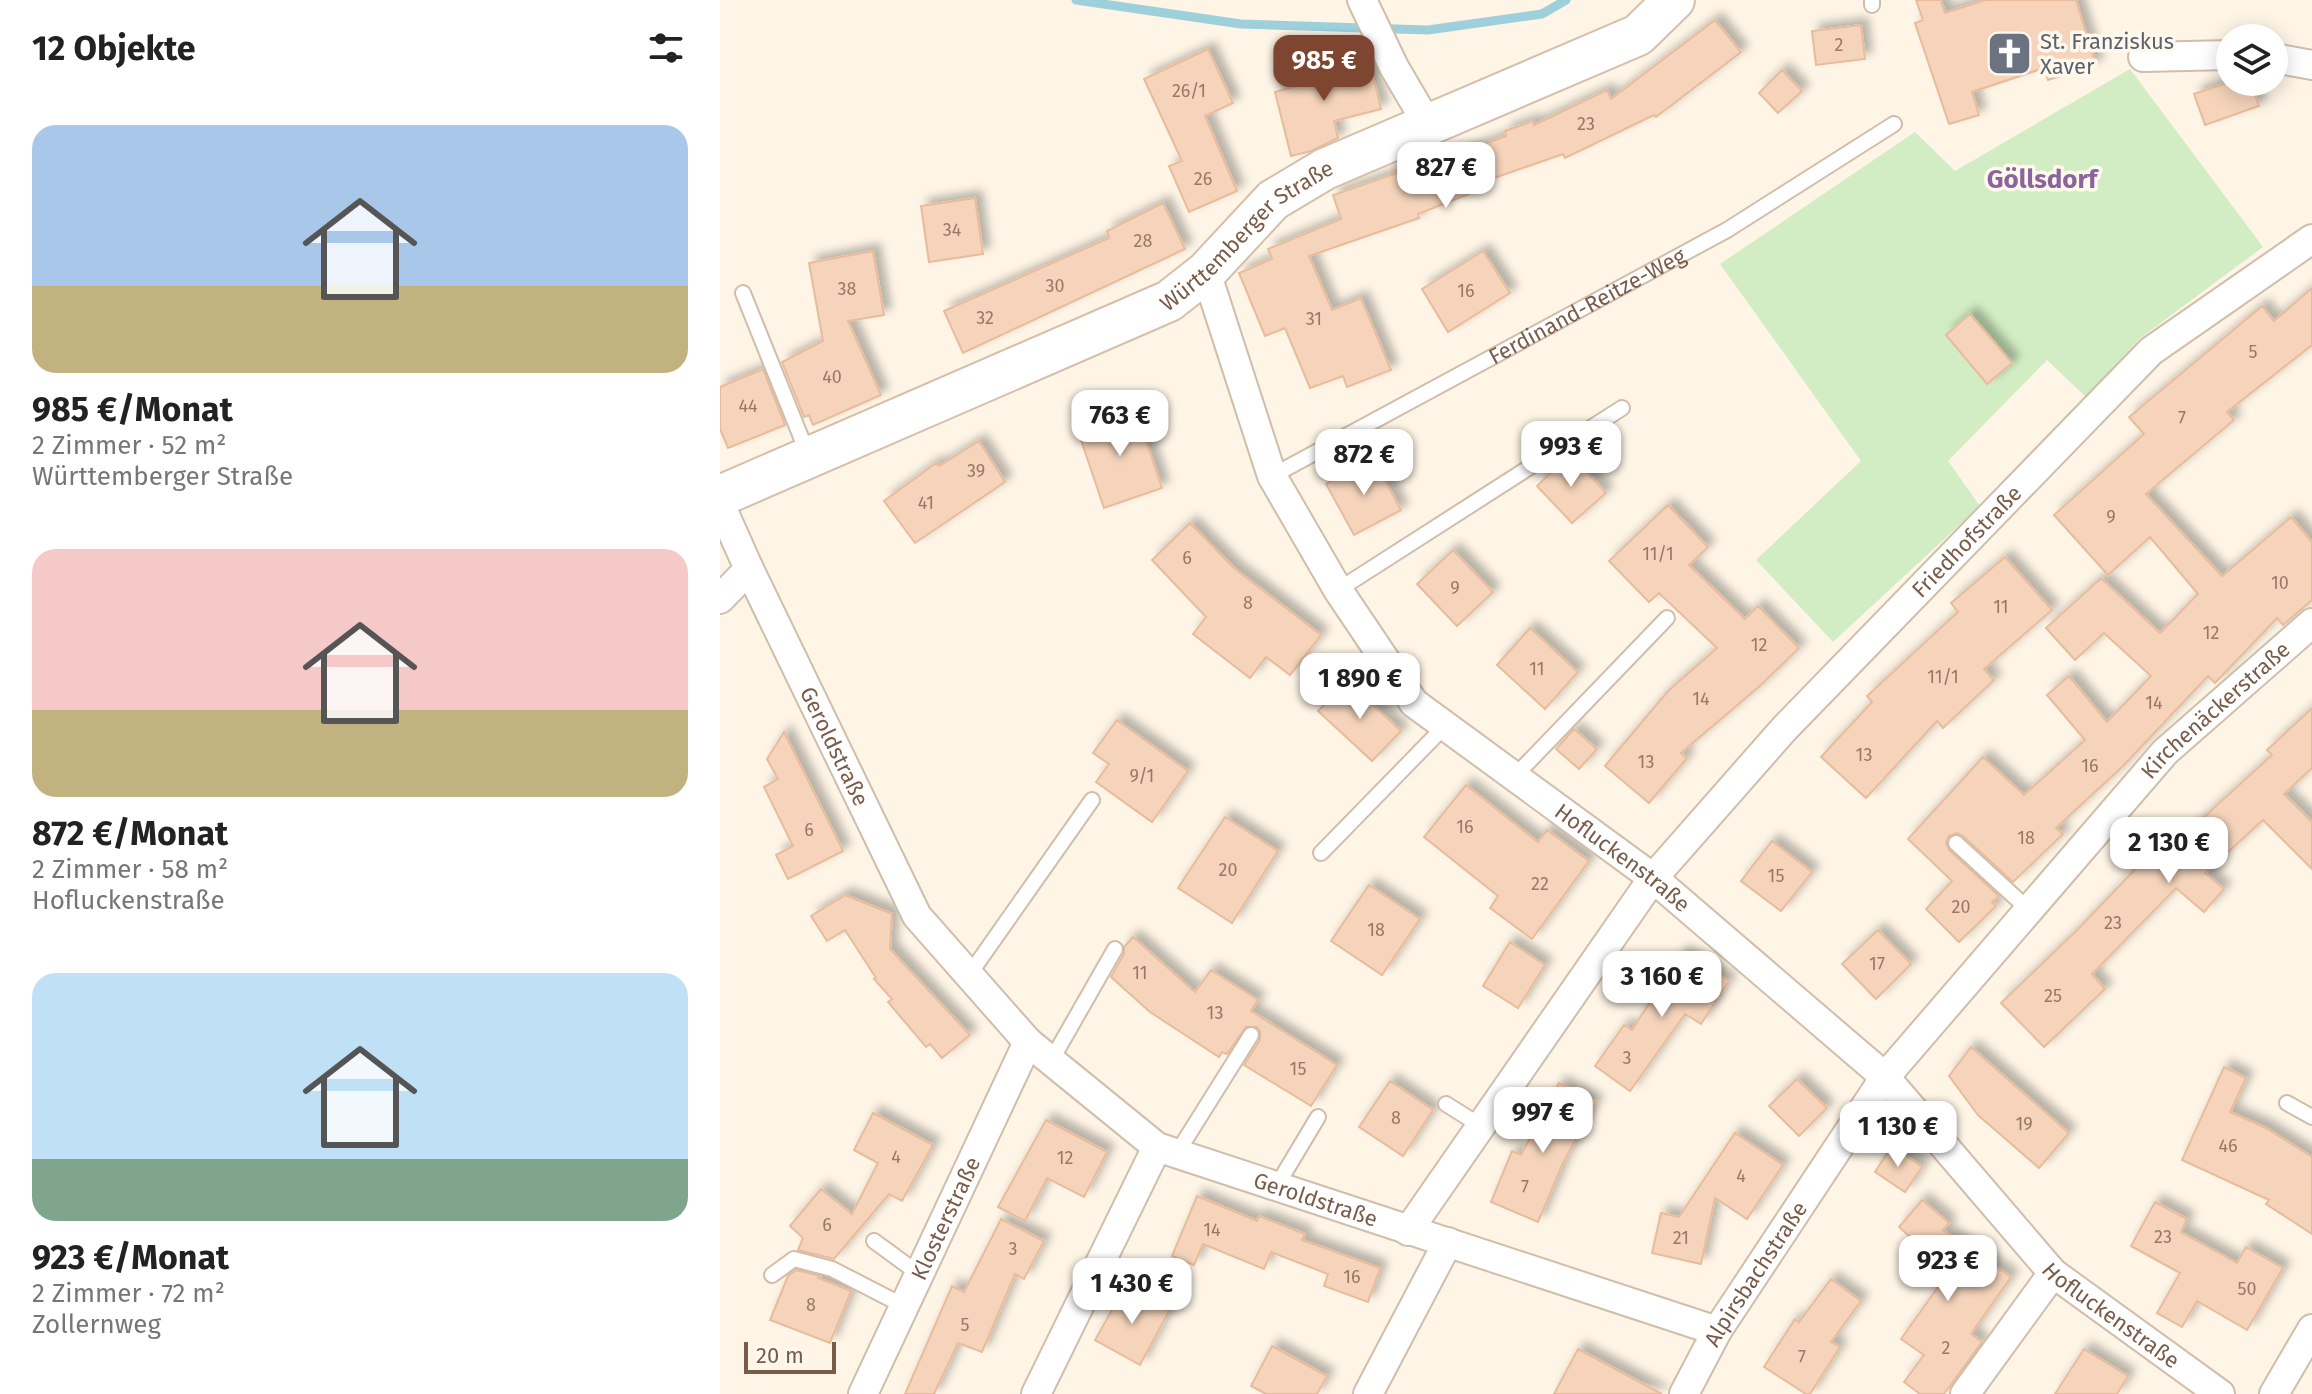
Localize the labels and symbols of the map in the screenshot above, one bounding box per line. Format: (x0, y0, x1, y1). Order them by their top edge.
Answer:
place label: St. Franziskus Xaver (2040, 28, 2174, 80)
church icon: St. Franziskus Xaver (1985, 30, 2033, 78)
house number: 2 (1835, 34, 1844, 56)
pin: 985 € (1268, 35, 1380, 103)
house number: 26/1 (1172, 80, 1206, 102)
house number: 23 (1577, 113, 1595, 135)
pin: 827 € (1390, 142, 1502, 210)
street label: Württemberger Straße (1154, 154, 1337, 317)
district label: Göllsdorf (1987, 164, 2100, 195)
house number: 26 (1194, 168, 1212, 190)
house number: 34 (943, 219, 962, 241)
house number: 28 (1134, 230, 1152, 252)
street label: Ferdinand-Reitze-Weg (1484, 241, 1691, 370)
house number: 30 (1045, 275, 1065, 297)
house number: 38 (838, 278, 857, 300)
house number: 16 (1457, 280, 1475, 302)
house number: 32 (976, 307, 994, 329)
house number: 31 (1306, 308, 1322, 330)
house number: 5 (2248, 341, 2258, 363)
house number: 40 (822, 366, 842, 388)
pin: 763 € (1064, 390, 1176, 458)
house number: 44 (738, 395, 758, 417)
house number: 7 (2178, 407, 2186, 429)
pin: 993 € (1515, 421, 1627, 489)
pin: 872 € (1308, 429, 1420, 497)
house number: 39 (967, 460, 985, 482)
street label: Friedhofstraße (1906, 479, 2027, 603)
house number: 41 (918, 492, 934, 514)
house number: 9 (2106, 506, 2116, 528)
house number: 11/1 (1642, 543, 1674, 565)
house number: 6 (1182, 547, 1192, 569)
house number: 10 (2271, 572, 2289, 594)
house number: 9 (1450, 577, 1460, 599)
house number: 8 (1243, 592, 1253, 614)
house number: 11 (1993, 596, 2009, 618)
house number: 12 (2203, 622, 2219, 644)
house number: 12 (1751, 634, 1767, 656)
street label: Kirchenäckerstraße (2135, 635, 2295, 784)
pin: 1 890 € (1286, 653, 1434, 721)
house number: 11 (1529, 658, 1545, 680)
house number: 11/1 (1927, 666, 1959, 688)
street label: Geroldstraße (794, 682, 875, 810)
house number: 14 (1692, 688, 1710, 710)
house number: 14 (2145, 692, 2163, 714)
house number: 13 (1856, 744, 1872, 766)
house number: 13 (1638, 751, 1654, 773)
house number: 16 (2081, 755, 2099, 777)
house number: 9/1 (1130, 765, 1154, 787)
street label: Hofluckenstraße (1550, 797, 1696, 918)
house number: 16 (1456, 816, 1474, 838)
pin: 2 130 € (2095, 817, 2243, 885)
house number: 6 (804, 819, 814, 841)
house number: 18 (2017, 827, 2035, 849)
house number: 20 (1219, 859, 1237, 881)
house number: 15 (1768, 865, 1784, 887)
house number: 22 (1531, 873, 1549, 895)
house number: 20 (1952, 896, 1970, 918)
house number: 23 (2104, 912, 2122, 934)
house number: 18 (1367, 919, 1385, 941)
pin: 3 160 € (1588, 951, 1736, 1019)
house number: 17 (1869, 953, 1885, 975)
house number: 11 (1132, 962, 1148, 984)
house number: 25 (2044, 985, 2062, 1007)
house number: 13 (1207, 1002, 1223, 1024)
house number: 3 (1623, 1047, 1631, 1069)
house number: 15 (1290, 1058, 1306, 1080)
pin: 997 € (1487, 1087, 1599, 1155)
pin: 1 130 € (1824, 1101, 1972, 1169)
house number: 8 (1391, 1107, 1401, 1129)
house number: 19 (2015, 1113, 2033, 1135)
house number: 46 (2218, 1135, 2238, 1157)
house number: 4 (891, 1146, 901, 1168)
house number: 12 (1057, 1147, 1073, 1169)
street label: Klosterstraße (905, 1152, 986, 1284)
house number: 4 (1736, 1165, 1746, 1187)
street label: Geroldstraße (1250, 1166, 1381, 1232)
house number: 7 (1521, 1176, 1529, 1198)
street label: Alpirsbachstraße (1698, 1196, 1813, 1351)
house number: 6 (822, 1214, 832, 1236)
house number: 14 (1203, 1219, 1221, 1241)
house number: 23 (2154, 1226, 2172, 1248)
house number: 21 (1673, 1227, 1689, 1249)
pin: 923 € (1892, 1235, 2004, 1303)
house number: 3 (1009, 1238, 1017, 1260)
street label: Hofluckenstraße (2036, 1257, 2185, 1374)
pin: 1 430 € (1058, 1258, 1206, 1326)
house number: 16 (1343, 1266, 1361, 1288)
house number: 50 (2237, 1278, 2257, 1300)
house number: 8 (806, 1294, 816, 1316)
house number: 5 (960, 1314, 970, 1336)
house number: 2 (1942, 1337, 1951, 1359)
scale bar (744, 1338, 836, 1374)
house number: 7 (1798, 1346, 1806, 1368)

